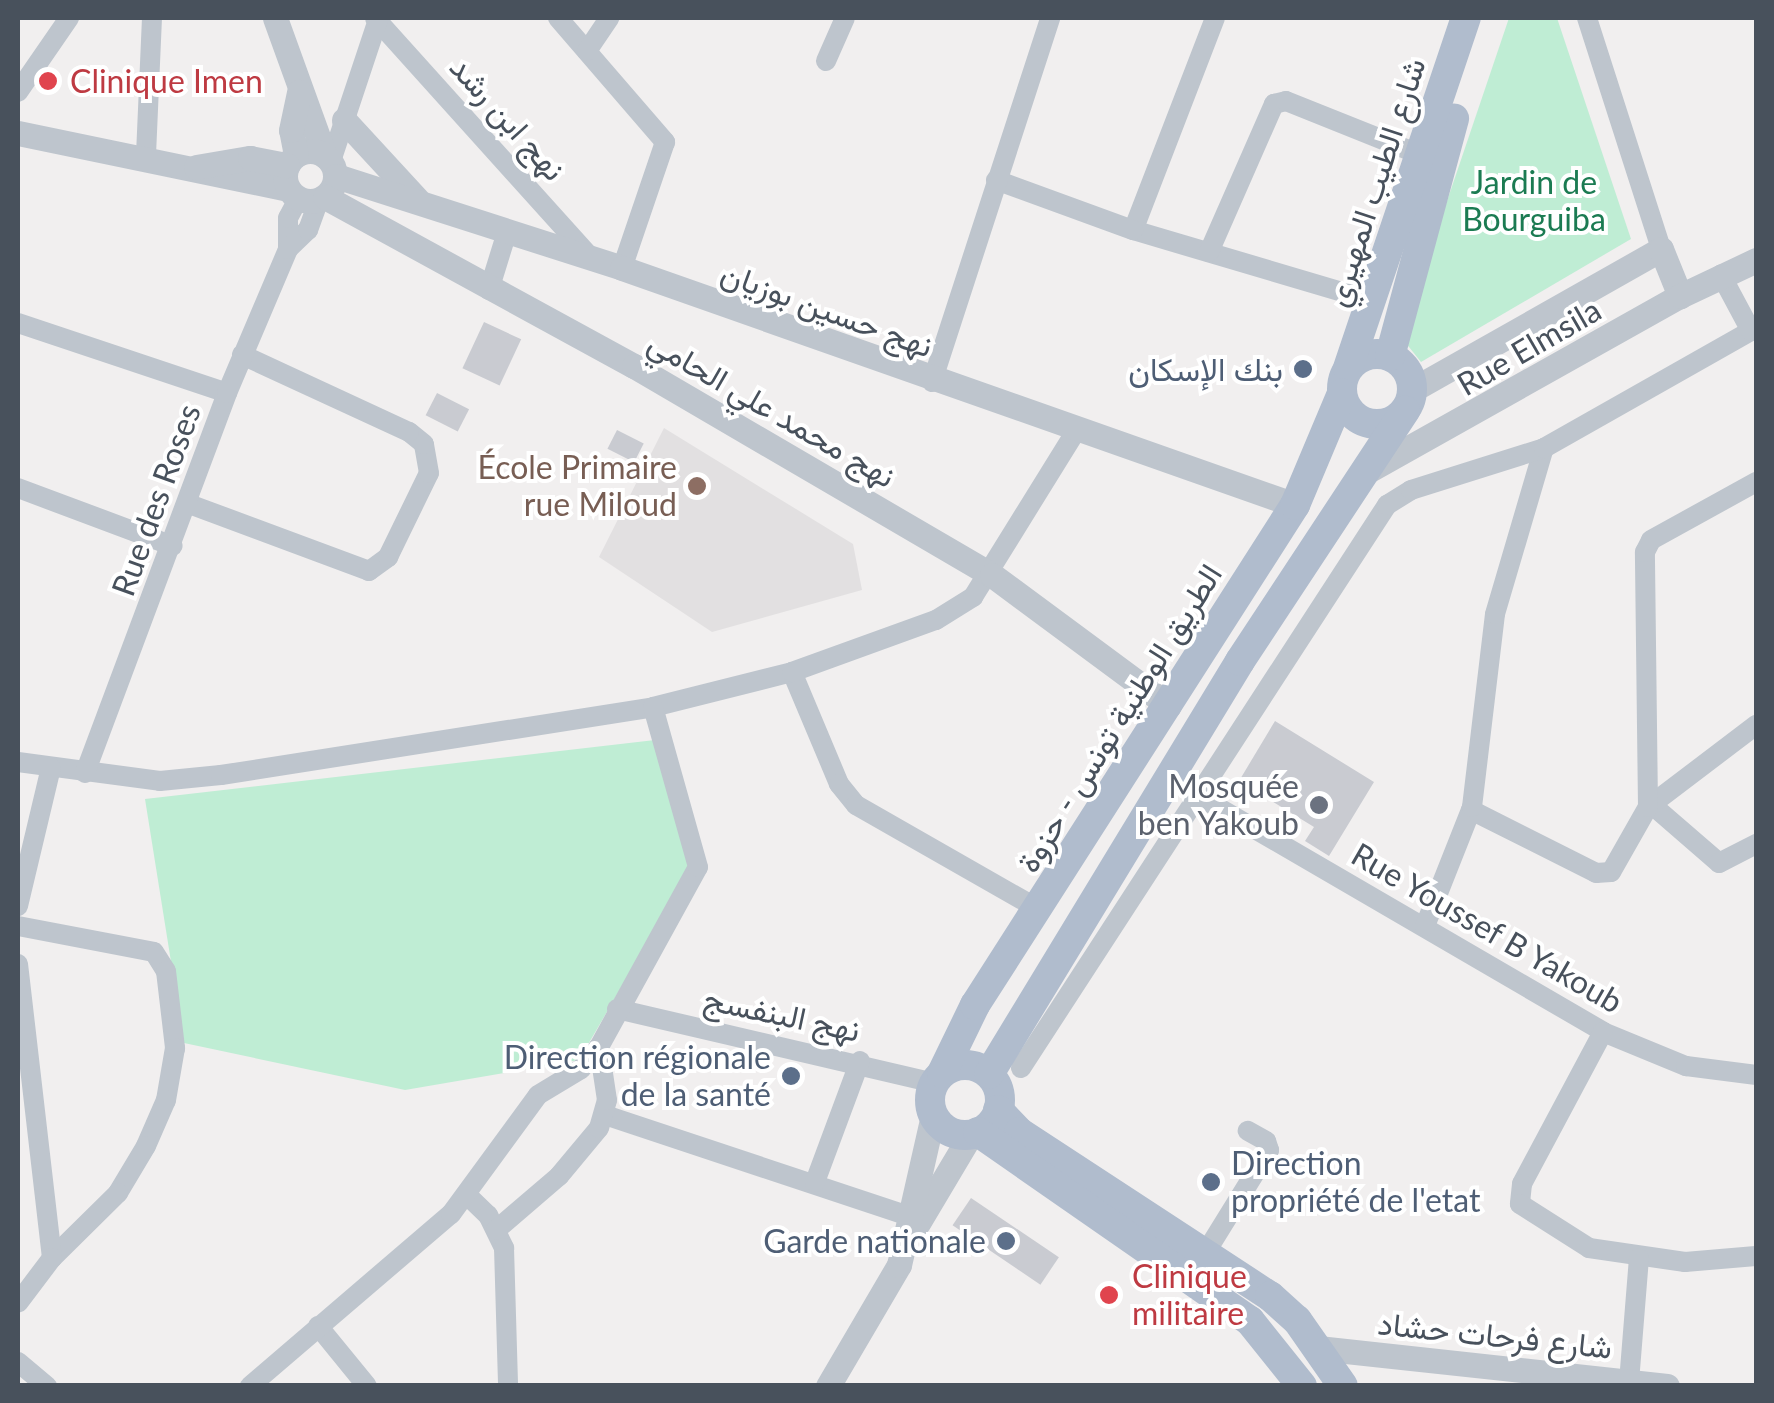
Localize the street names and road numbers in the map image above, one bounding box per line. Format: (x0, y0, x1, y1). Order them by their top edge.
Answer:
street label: نهج ابن رشد (442, 48, 574, 188)
street label: شارع الطيب المهيري (1317, 53, 1433, 311)
street label: نهج حسين بوزيان (716, 253, 938, 365)
street label: Rue Elmsila (1450, 290, 1608, 404)
street label: نهج محمد علي الحامي (642, 323, 902, 495)
street label: Rue des Roses (104, 399, 208, 601)
street label: الطريق الوطنية تونس - حزوة (1008, 557, 1230, 879)
street label: Rue Youssef B Yakoub (1344, 834, 1630, 1022)
street label: نهج البنفسج (700, 979, 864, 1049)
street label: شارع فرحات حشاد (1376, 1304, 1614, 1366)

